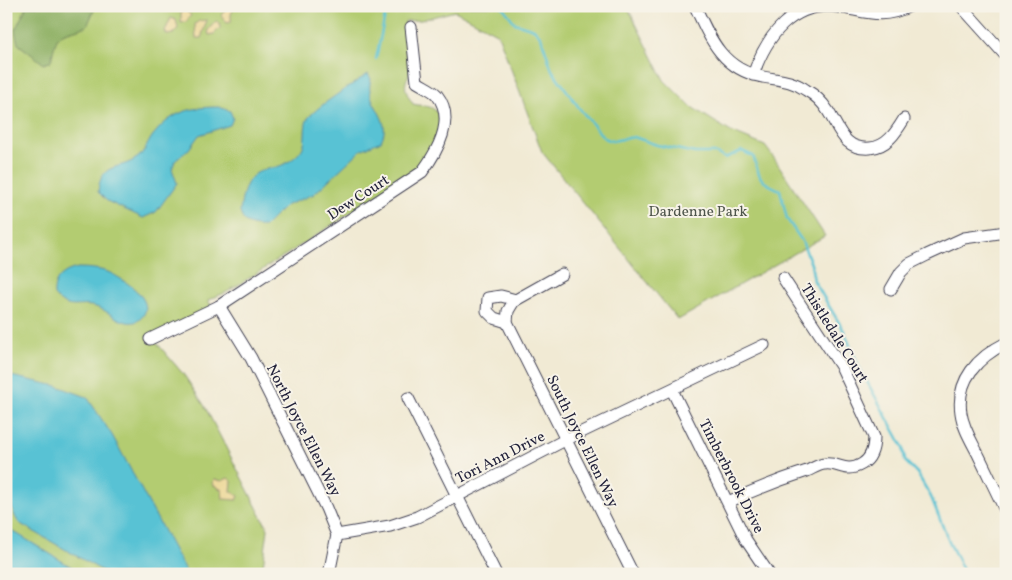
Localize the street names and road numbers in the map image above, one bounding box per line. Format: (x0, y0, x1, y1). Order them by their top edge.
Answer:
street label: Dew Court (324, 170, 394, 226)
street label: Thistledale Court (795, 280, 873, 387)
street label: North Joyce Ellen Way (260, 361, 345, 500)
street label: South Joyce Ellen Way (540, 372, 623, 512)
street label: Timberbrook Drive (693, 416, 769, 537)
street label: Tori Ann Drive (452, 427, 549, 490)

